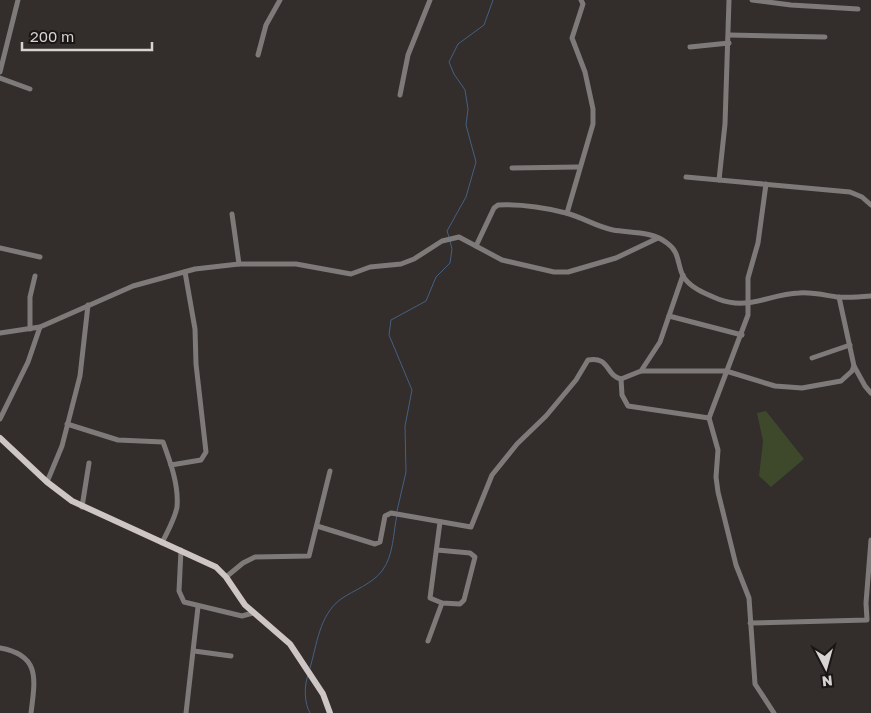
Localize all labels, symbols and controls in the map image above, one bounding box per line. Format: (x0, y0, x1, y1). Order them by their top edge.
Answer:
scale bar (22, 20, 152, 52)
text: 200 m (30, 27, 74, 45)
north arrow (801, 643, 851, 693)
text: N (821, 672, 834, 690)

